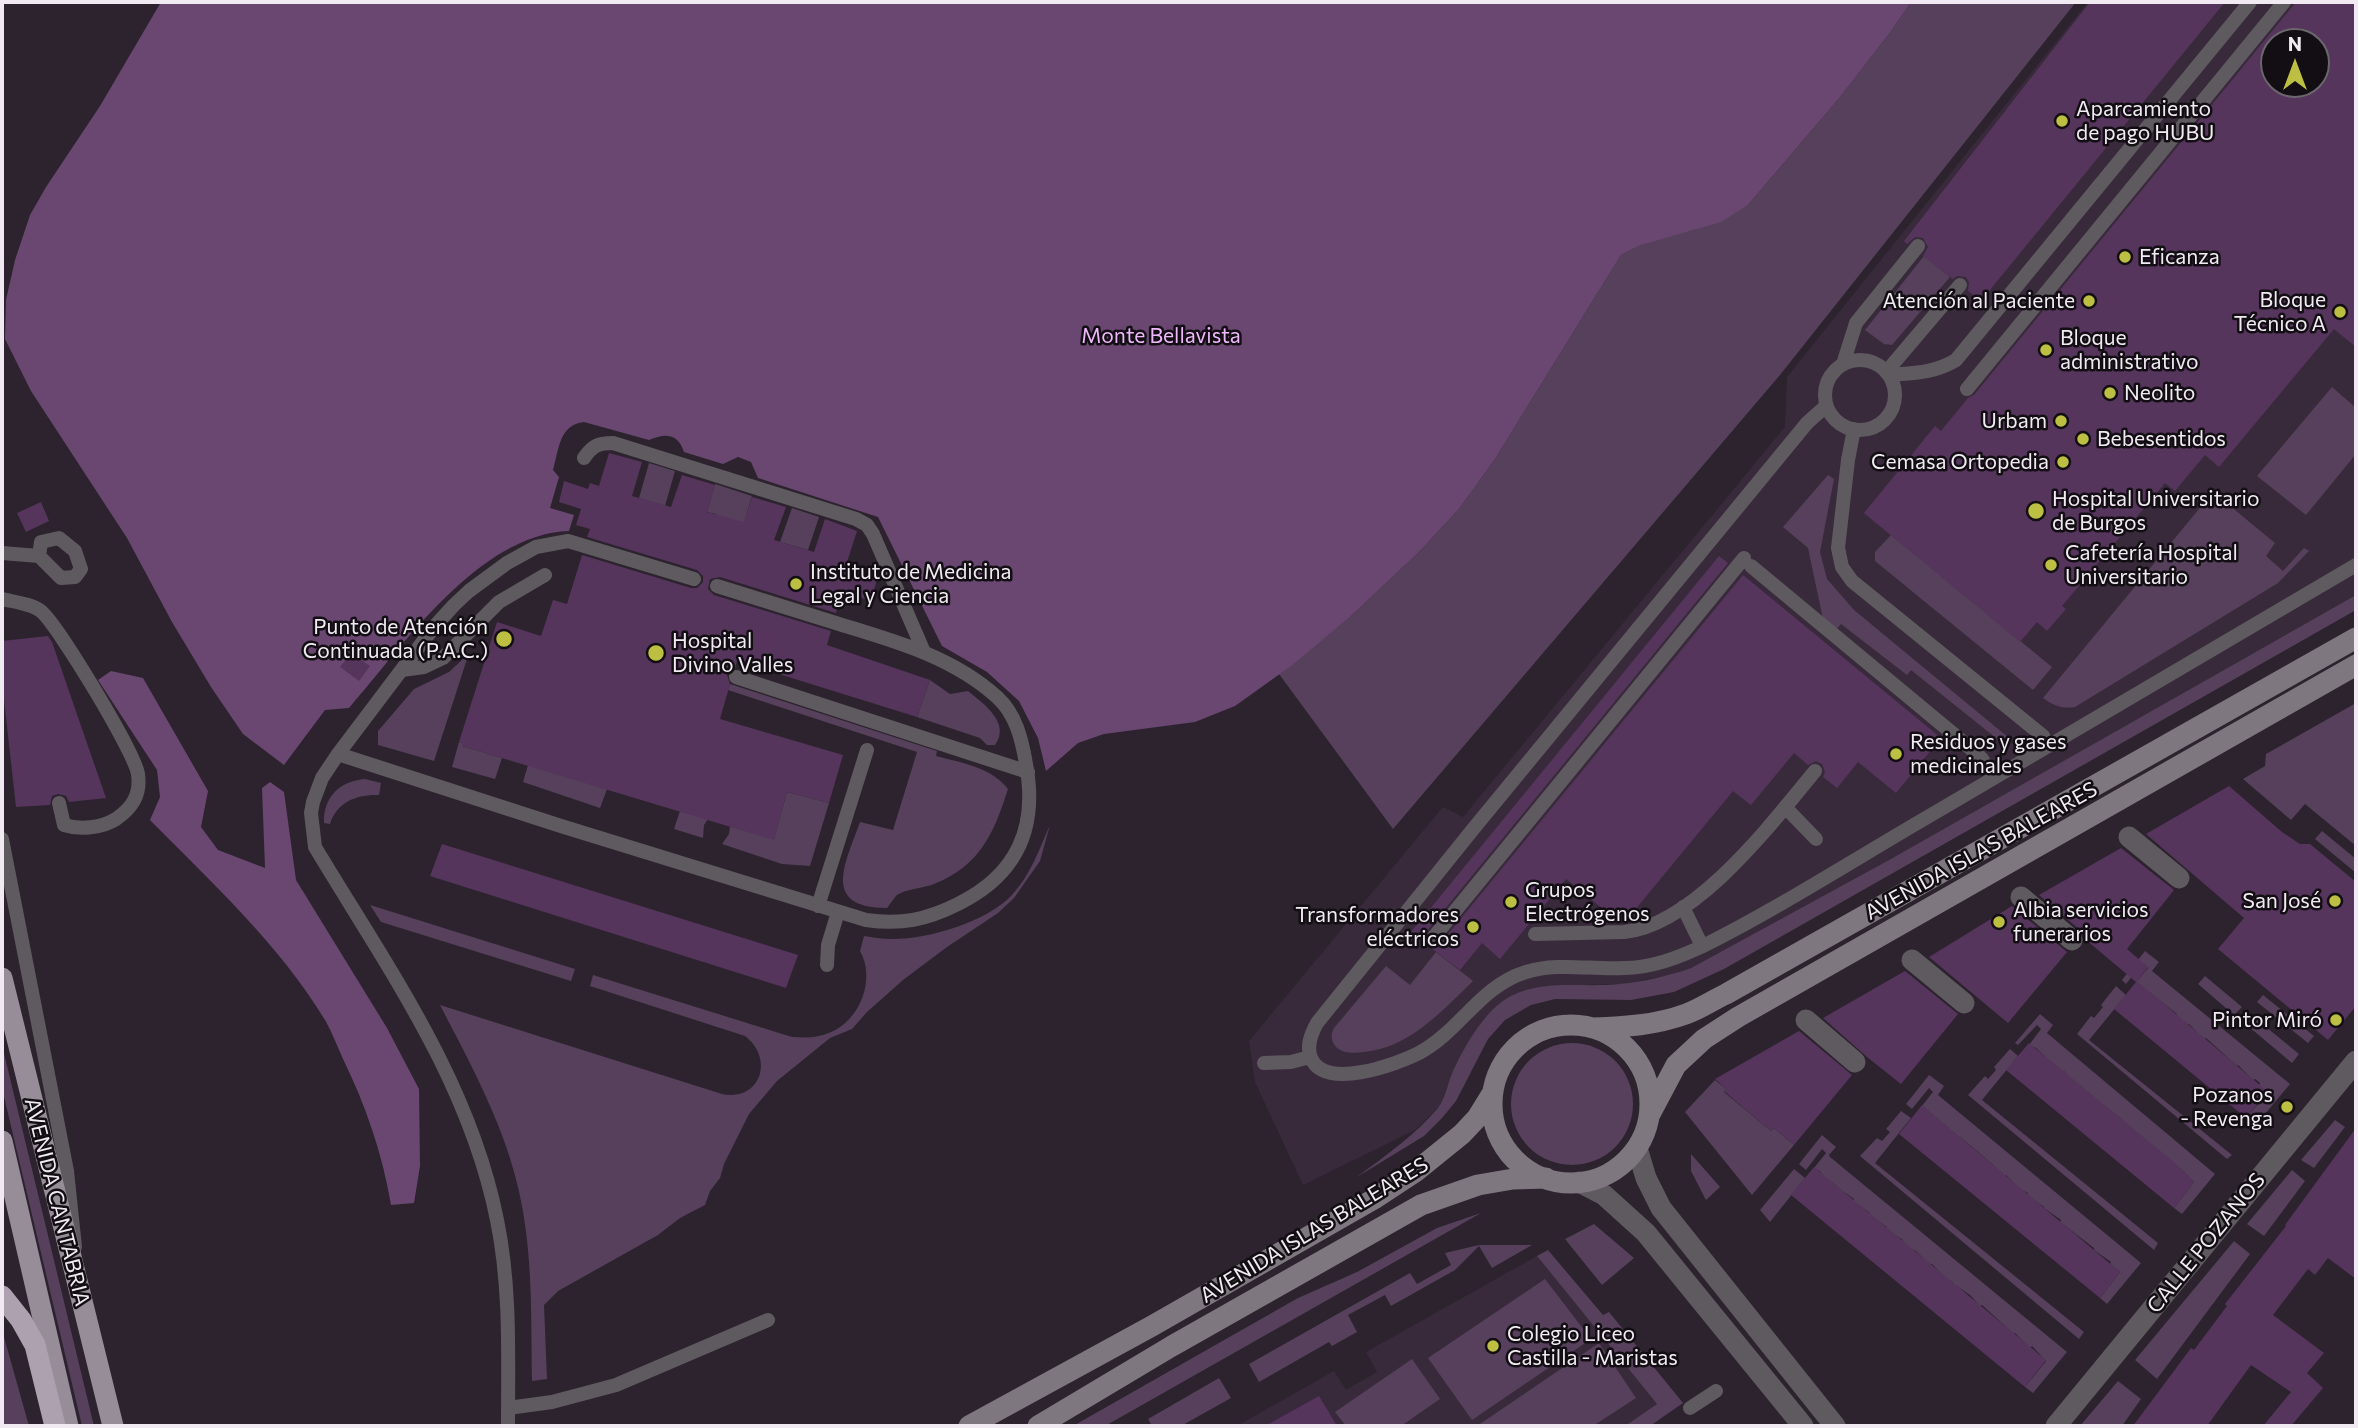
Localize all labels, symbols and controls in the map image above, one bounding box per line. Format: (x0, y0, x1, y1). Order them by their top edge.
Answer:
north arrow (2260, 28, 2330, 98)
text: N (2288, 32, 2302, 55)
place label: Aparcamiento de pago HUBU (2076, 96, 2214, 146)
marker: Aparcamiento de pago HUBU (2054, 113, 2070, 129)
place label: Eficanza (2139, 244, 2220, 270)
marker: Eficanza (2117, 249, 2133, 265)
place label: Bloque Técnico A (2234, 287, 2326, 337)
place label: Atención al Paciente (1882, 288, 2075, 314)
marker: Atención al Paciente (2081, 293, 2097, 309)
marker: Bloque Técnico A (2332, 304, 2348, 320)
park label: Monte Bellavista (1081, 323, 1241, 349)
place label: Bloque administrativo (2060, 325, 2198, 375)
marker: Bloque administrativo (2038, 342, 2054, 358)
place label: Neolito (2124, 380, 2195, 406)
marker: Neolito (2102, 385, 2118, 401)
place label: Urbam (1982, 408, 2047, 434)
marker: Urbam (2053, 413, 2069, 429)
place label: Bebesentidos (2097, 426, 2226, 452)
marker: Bebesentidos (2075, 431, 2091, 447)
place label: Cemasa Ortopedia (1871, 449, 2049, 475)
marker: Cemasa Ortopedia (2055, 454, 2071, 470)
place label: Hospital Universitario de Burgos (2052, 486, 2260, 536)
marker: Hospital Universitario de Burgos (2026, 501, 2046, 521)
place label: Cafetería Hospital Universitario (2065, 540, 2238, 590)
marker: Cafetería Hospital Universitario (2043, 557, 2059, 573)
place label: Instituto de Medicina Legal y Ciencia (810, 559, 1011, 609)
marker: Instituto de Medicina Legal y Ciencia (788, 576, 804, 592)
place label: Punto de Atención Continuada (P.A.C.) (303, 614, 488, 664)
place label: Hospital Divino Valles (672, 628, 793, 678)
marker: Punto de Atención Continuada (P.A.C.) (494, 629, 514, 649)
marker: Hospital Divino Valles (646, 643, 666, 663)
place label: Residuos y gases medicinales (1910, 729, 2066, 779)
marker: Residuos y gases medicinales (1888, 746, 1904, 762)
street label: AVENIDA ISLAS BALEARES (1860, 777, 2102, 925)
place label: Grupos Electrógenos (1525, 877, 1650, 927)
place label: San José (2243, 888, 2321, 914)
marker: San José (2327, 893, 2343, 909)
marker: Grupos Electrógenos (1503, 894, 1519, 910)
place label: Albia servicios funerarios (2013, 897, 2149, 947)
place label: Transformadores eléctricos (1295, 902, 1459, 952)
marker: Albia servicios funerarios (1991, 914, 2007, 930)
marker: Transformadores eléctricos (1465, 919, 1481, 935)
place label: Pintor Miró (2212, 1007, 2322, 1033)
marker: Pintor Miró (2328, 1012, 2344, 1028)
place label: Pozanos - Revenga (2180, 1082, 2273, 1132)
street label: AVENIDA CANTABRIA (19, 1095, 95, 1309)
marker: Pozanos - Revenga (2279, 1099, 2295, 1115)
street label: AVENIDA ISLAS BALEARES (1195, 1152, 1433, 1308)
street label: CALLE POZANOS (2142, 1168, 2270, 1318)
place label: Colegio Liceo Castilla - Maristas (1507, 1321, 1678, 1371)
marker: Colegio Liceo Castilla - Maristas (1485, 1338, 1501, 1354)

